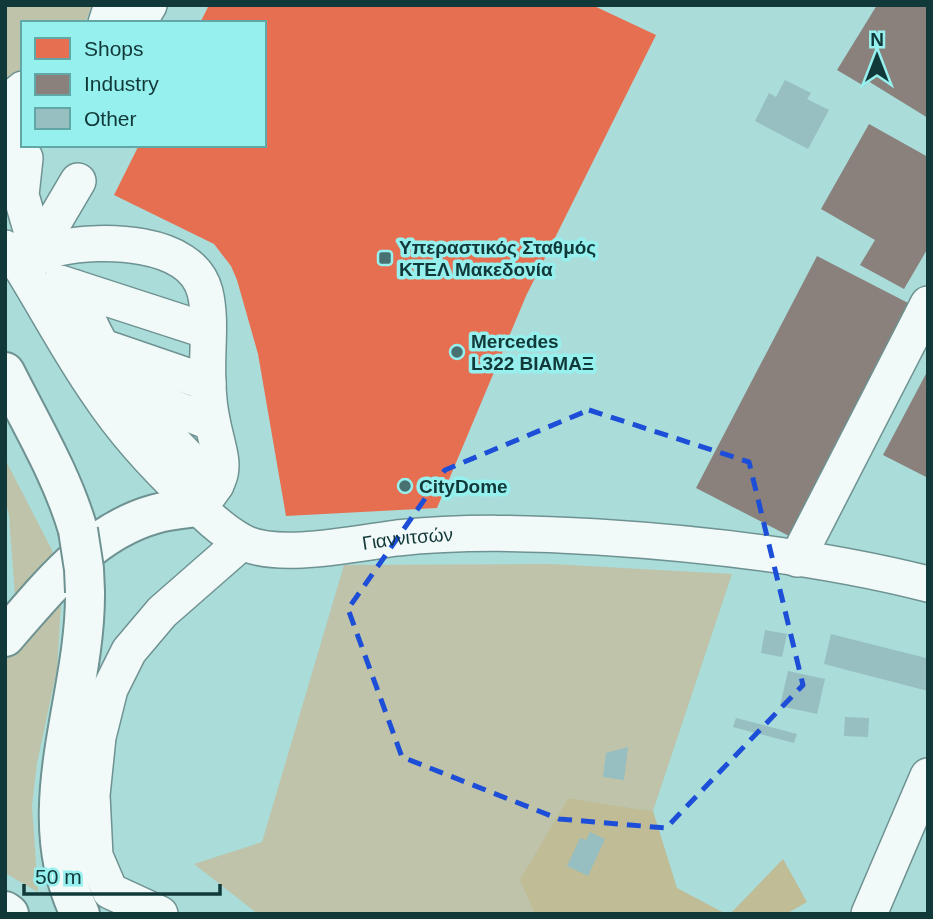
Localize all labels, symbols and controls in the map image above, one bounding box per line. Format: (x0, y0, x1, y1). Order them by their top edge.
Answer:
legend (21, 21, 266, 147)
north arrow (842, 21, 912, 91)
text: N (870, 29, 884, 50)
text: Shops (84, 37, 144, 60)
text: Industry (84, 72, 159, 95)
text: Other (84, 107, 137, 130)
place label: Υπεραστικός Σταθμός ΚΤΕΛ Μακεδονία (399, 237, 596, 280)
marker: Υπεραστικός Σταθμός ΚΤΕΛ Μακεδονία (377, 250, 393, 266)
place label: Mercedes L322 ΒΙΑΜΑΞ (471, 331, 594, 374)
marker: Mercedes L322 ΒΙΑΜΑΞ (449, 344, 465, 360)
place label: CityDome (419, 476, 508, 497)
marker: CityDome (397, 478, 413, 494)
street label: Γιαννιτσών (361, 524, 453, 554)
scale bar (24, 852, 220, 896)
text: 50 m (35, 865, 82, 888)

